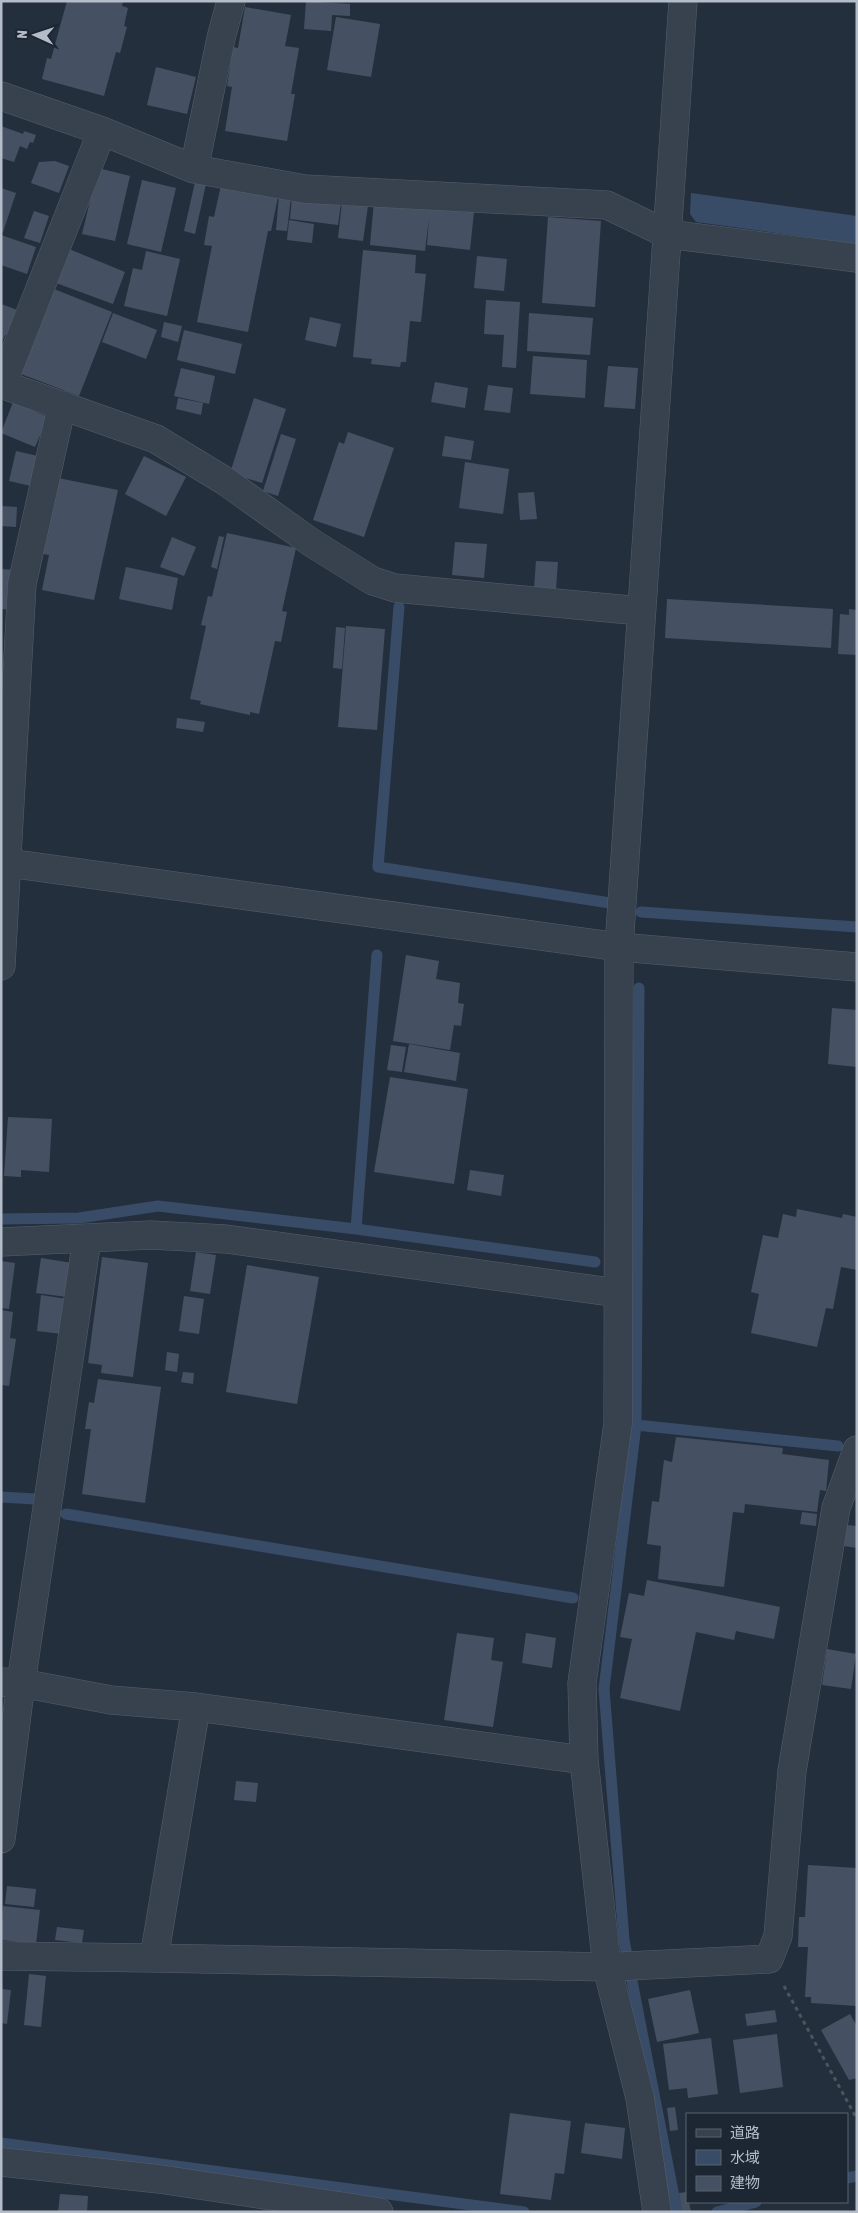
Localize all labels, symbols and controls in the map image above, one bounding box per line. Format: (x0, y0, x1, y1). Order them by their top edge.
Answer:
north arrow (10, 10, 60, 60)
text: N (14, 30, 30, 39)
legend (686, 2113, 848, 2203)
text: 道路 (730, 2124, 760, 2141)
text: 水域 (730, 2149, 760, 2166)
text: 建物 (730, 2174, 760, 2191)

